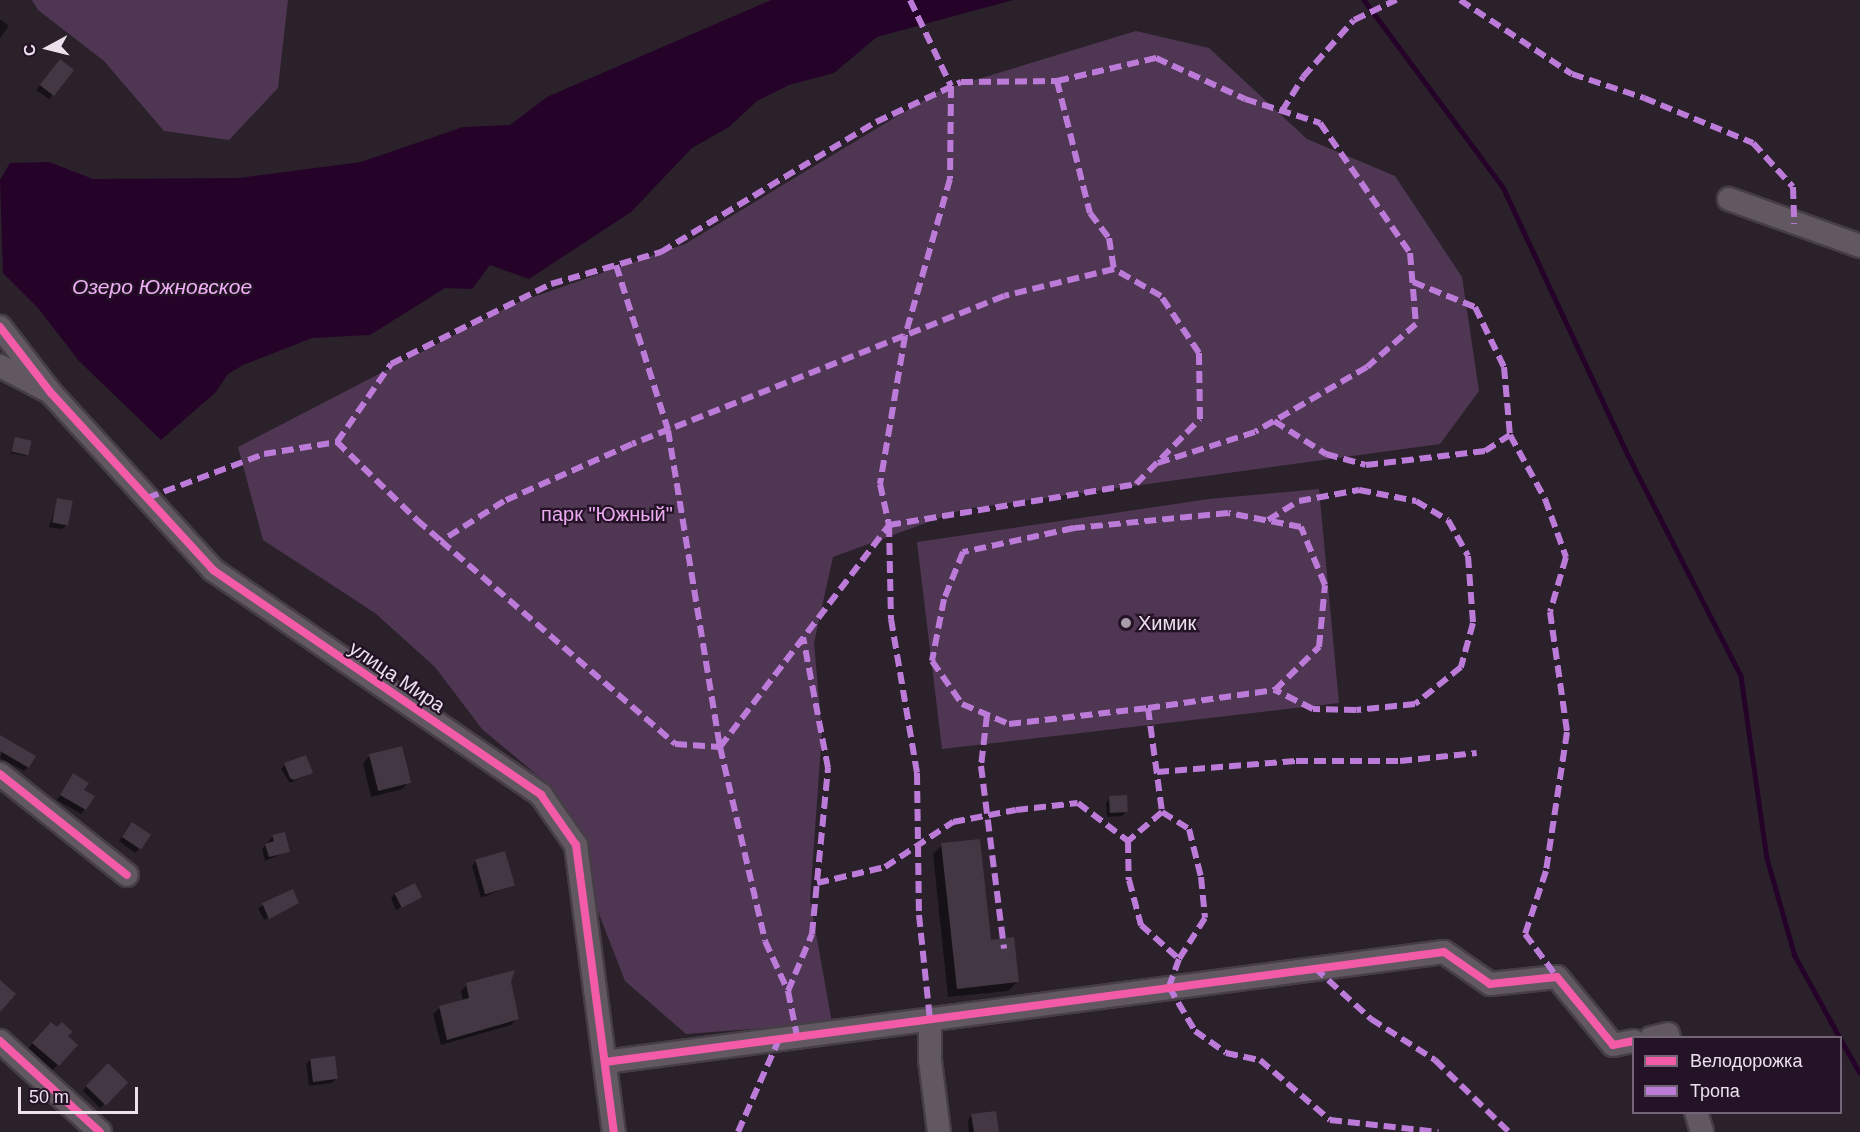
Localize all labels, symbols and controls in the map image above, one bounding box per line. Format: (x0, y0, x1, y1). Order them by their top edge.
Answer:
north arrow (18, 18, 78, 78)
text: С (20, 43, 39, 57)
water label: Озеро Южновское (72, 274, 252, 300)
park label: парк "Южный" (541, 502, 673, 526)
place label: Химик (1138, 611, 1196, 635)
marker: Химик (1119, 616, 1133, 630)
street label: улица Мира (344, 636, 450, 718)
legend (1632, 1036, 1842, 1114)
text: Велодорожка (1690, 1051, 1802, 1071)
scale bar (21, 1075, 141, 1113)
text: Тропа (1690, 1081, 1740, 1101)
text: 50 m (29, 1087, 69, 1107)

